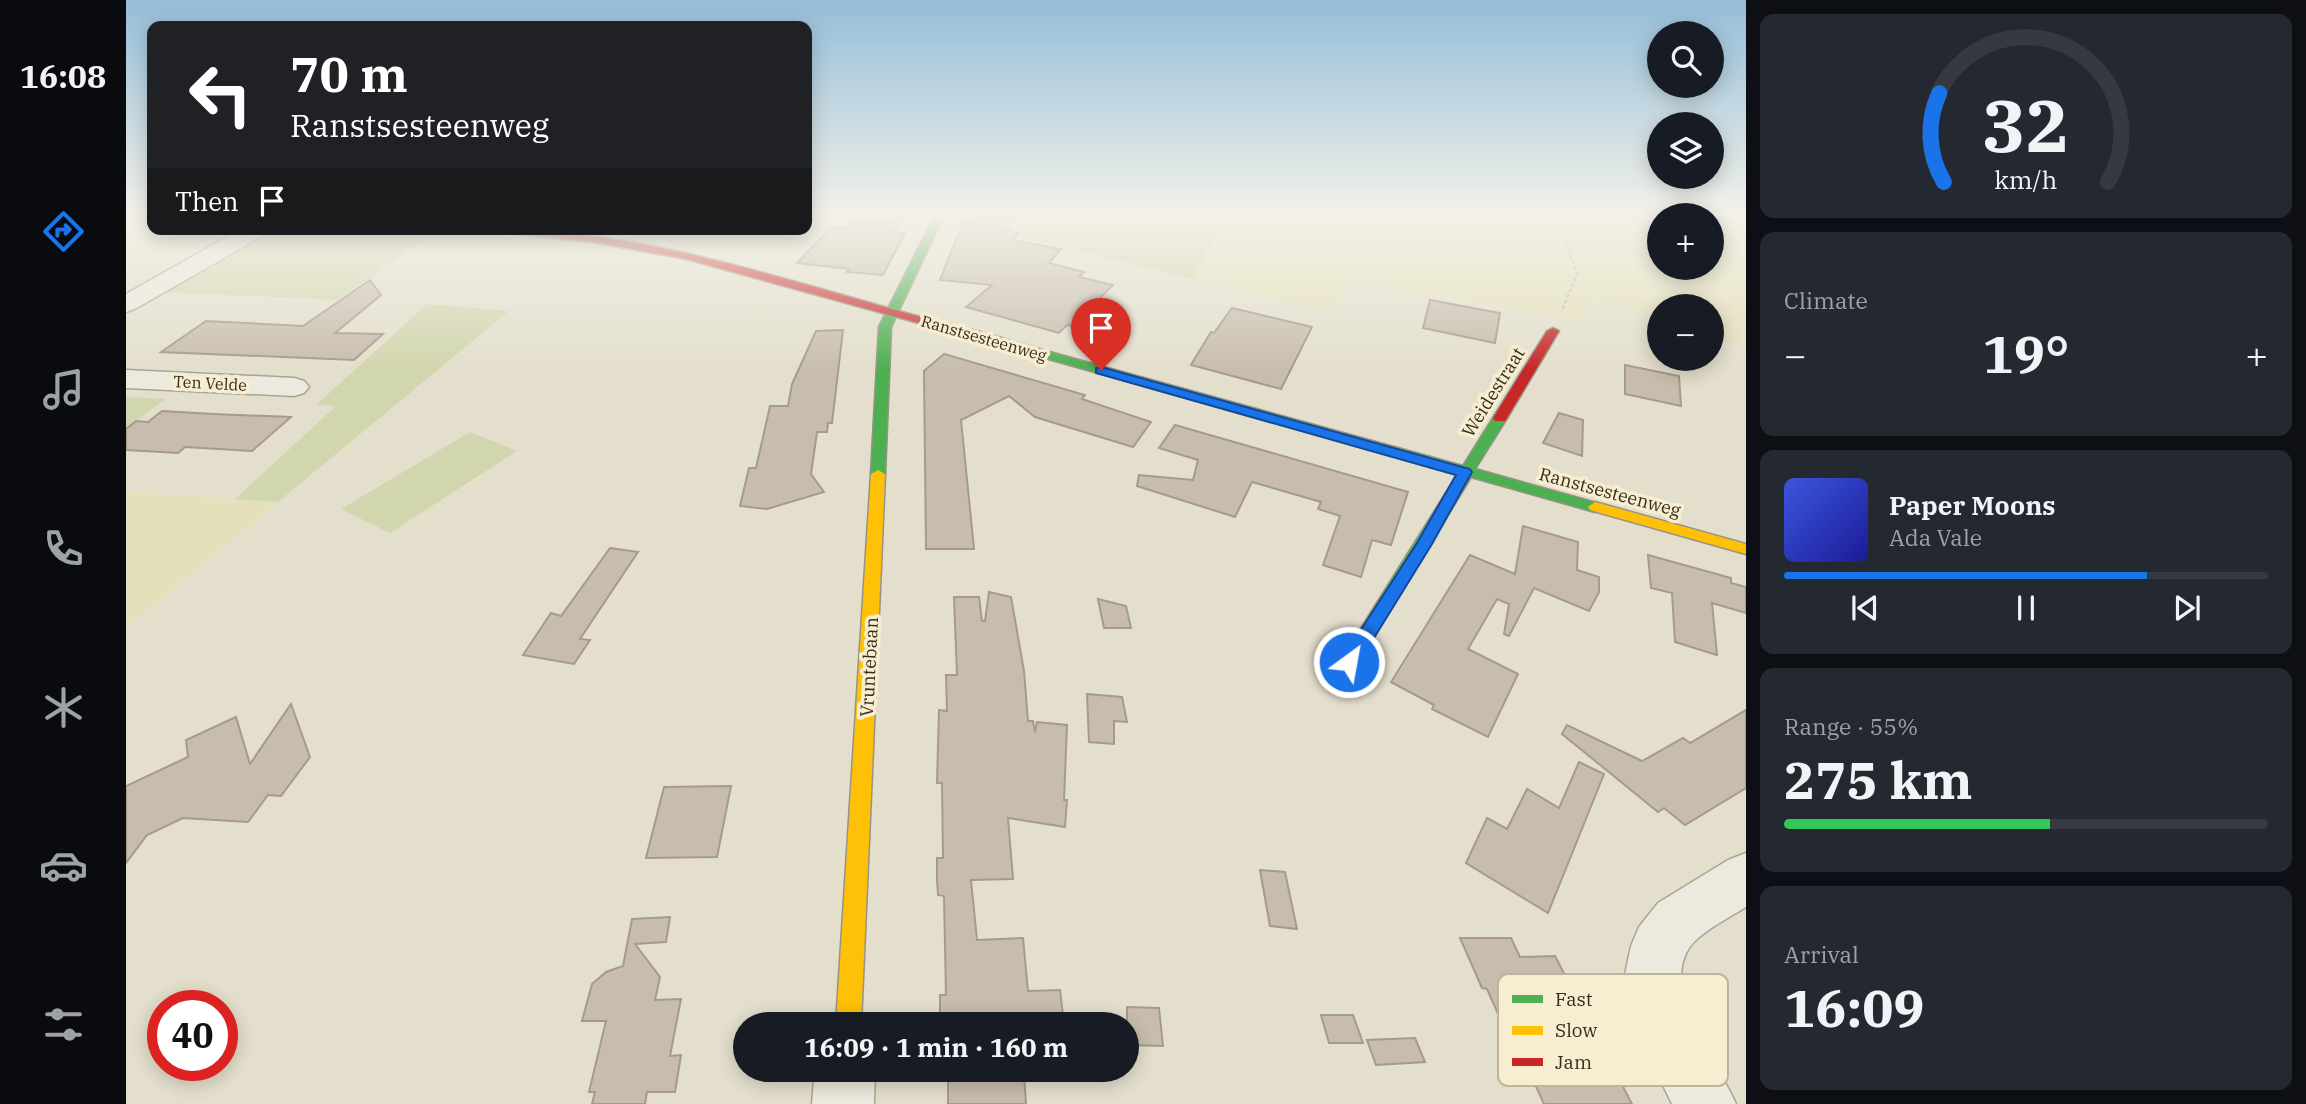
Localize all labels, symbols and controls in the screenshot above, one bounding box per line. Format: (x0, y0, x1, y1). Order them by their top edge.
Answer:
map controls (1647, 21, 1724, 371)
button: search (1647, 21, 1724, 98)
text: 70 m (290, 42, 408, 105)
icon: left (175, 49, 266, 140)
text: 16:08 (20, 55, 106, 97)
text: 32 (1982, 77, 2070, 172)
text: Ranstsesteenweg (290, 104, 549, 146)
button: layers (1647, 112, 1724, 189)
text: km/h (1994, 163, 2058, 196)
icon: arrive (253, 182, 291, 220)
text: Then (175, 184, 239, 218)
button: + (1647, 203, 1724, 280)
icon: directions (39, 207, 88, 256)
text: Climate (1784, 285, 1868, 315)
button: − (1647, 294, 1724, 371)
pin (1071, 298, 1131, 370)
icon: arrive (1082, 309, 1120, 347)
street label: Ranstsesteenweg (919, 311, 1049, 366)
text: 19° (1983, 320, 2069, 387)
text: − (1784, 330, 1807, 379)
text: + (2245, 330, 2268, 379)
street label: Weidestraat (1456, 343, 1530, 441)
icon: music (39, 365, 88, 414)
street label: Ten Velde (173, 371, 247, 395)
street label: Ranstsesteenweg (1537, 462, 1684, 522)
text: Paper Moons (1889, 488, 2056, 522)
text: Ada Vale (1889, 522, 1982, 552)
icon: phone (39, 524, 88, 573)
icon: previous (1846, 589, 1884, 627)
icon: pause (2007, 589, 2045, 627)
icon: next (2168, 589, 2206, 627)
street label: Vruntebaan (855, 616, 883, 718)
position arrow (1312, 625, 1386, 699)
icon: climate (39, 683, 88, 732)
text: Range · 55% (1784, 711, 1918, 741)
text: 275 km (1784, 746, 1973, 813)
icon: car (39, 841, 88, 890)
text: Arrival (1784, 939, 1859, 969)
legend (1498, 974, 1728, 1086)
text: 16:09 (1784, 974, 1925, 1041)
text: Fast (1555, 987, 1593, 1011)
speed limit sign: 40 (147, 990, 238, 1081)
icon: filters (39, 1000, 88, 1049)
text: Slow (1555, 1018, 1597, 1042)
text: 16:09 · 1 min · 160 m (804, 1030, 1068, 1064)
text: Jam (1555, 1050, 1592, 1074)

